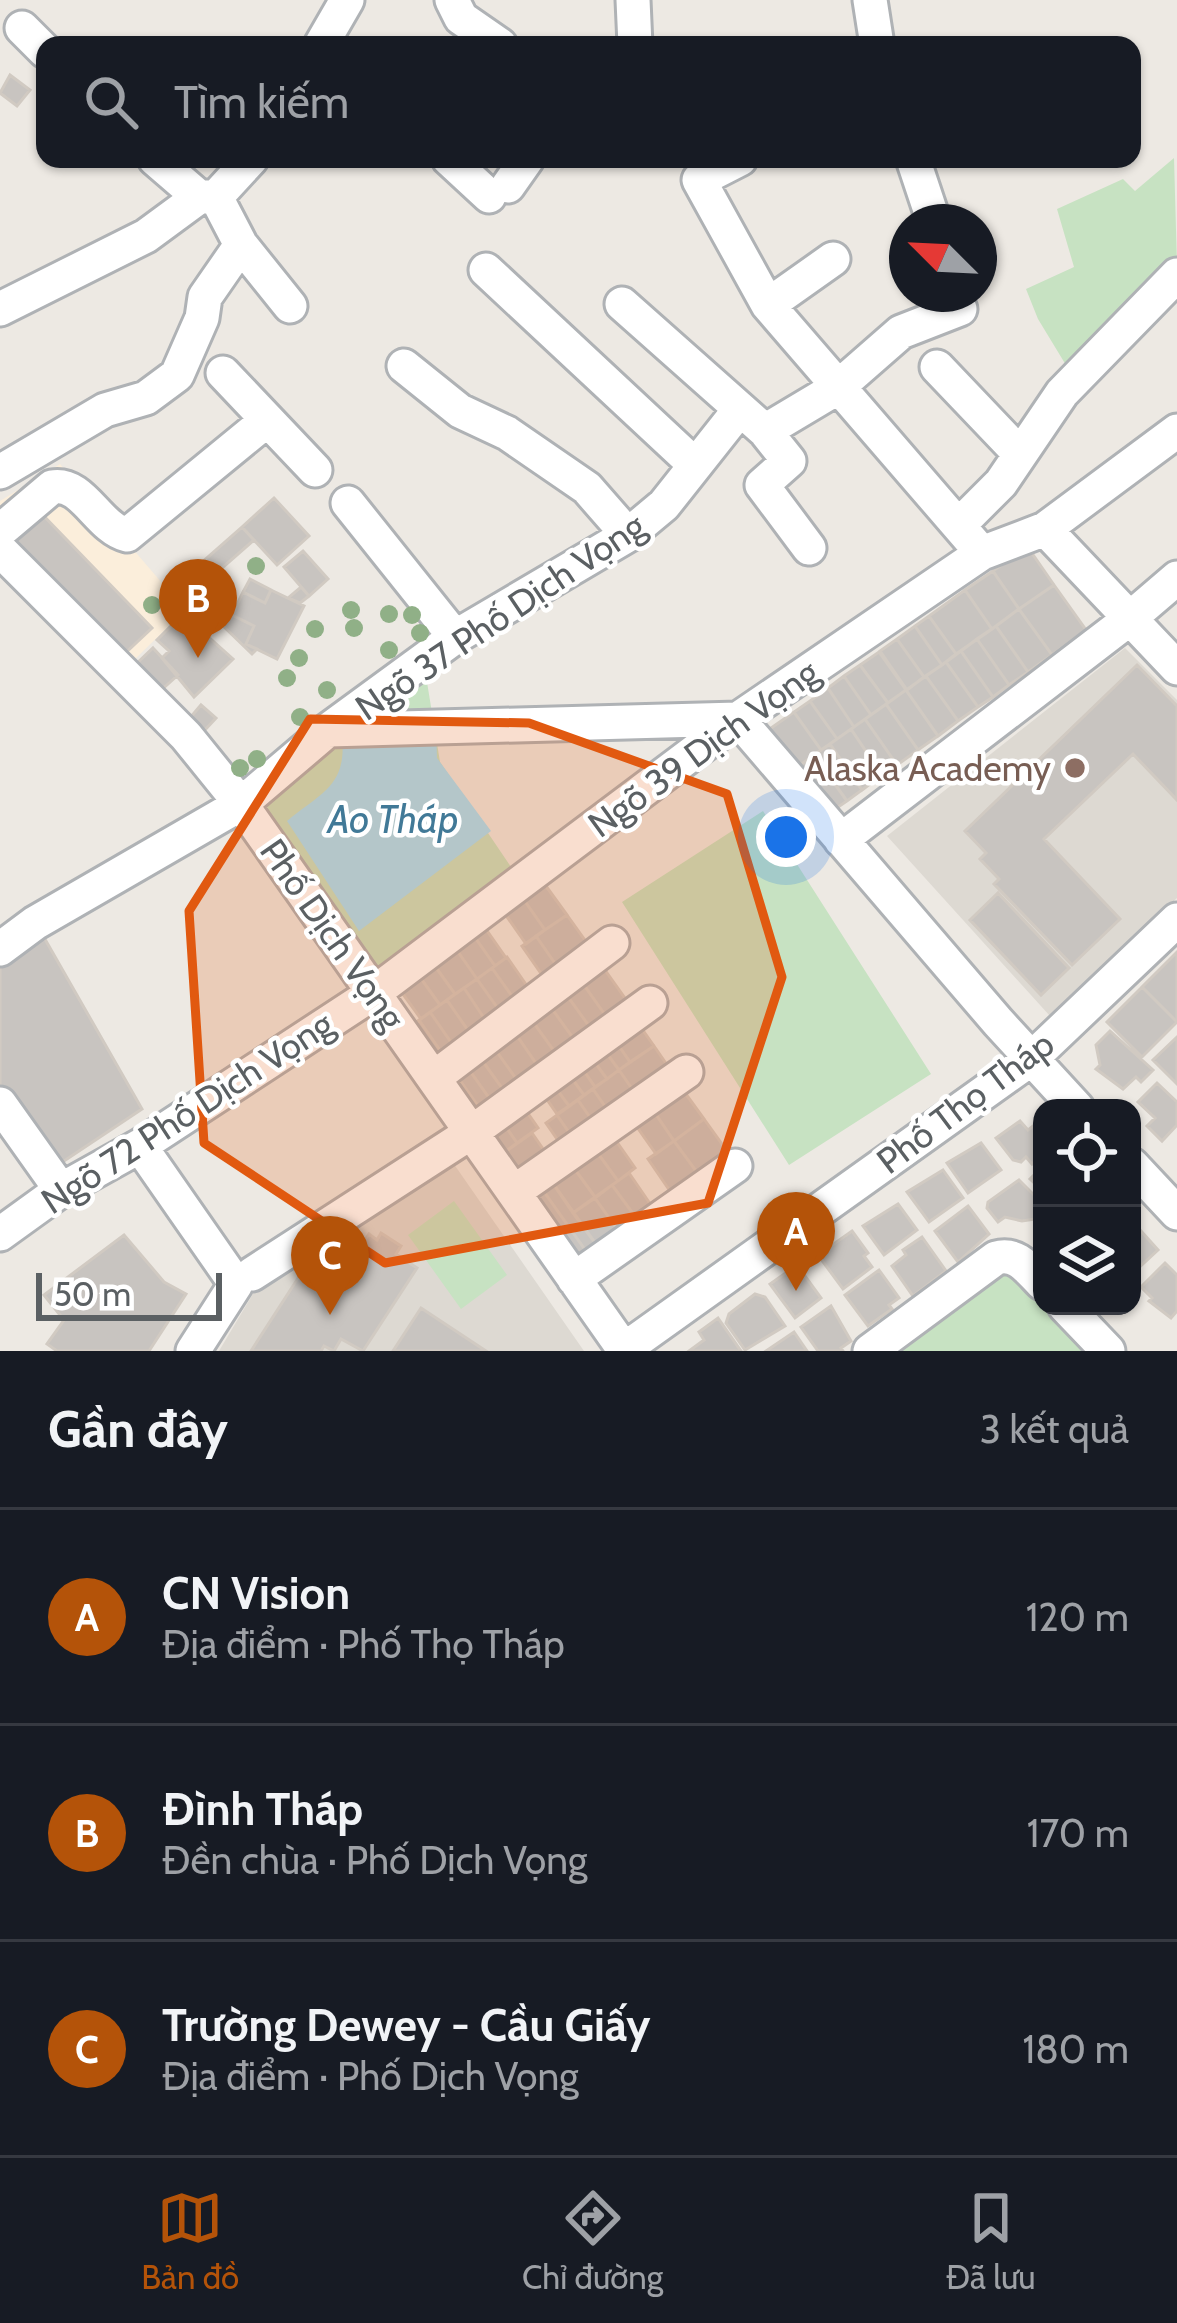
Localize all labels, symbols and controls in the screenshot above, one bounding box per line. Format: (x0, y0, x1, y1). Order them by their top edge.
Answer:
search box (36, 36, 1141, 168)
icon: search (78, 69, 144, 135)
text: Tìm kiếm (174, 75, 349, 129)
north arrow (889, 204, 997, 312)
street label: Ngõ 37 Phố Dịch Vọng (347, 502, 654, 729)
pin: B (159, 559, 237, 658)
street label: Ngõ 39 Dịch Vọng (579, 649, 828, 846)
place label: Alaska Academy (804, 746, 1051, 790)
marker: Alaska Academy (1062, 755, 1088, 781)
water label: Ao Tháp (325, 795, 459, 843)
your location (756, 807, 816, 867)
street label: Phố Dịch Vọng (251, 830, 416, 1039)
street label: Ngõ 72 Phố Dịch Vọng (33, 1001, 342, 1223)
street label: Phố Thọ Tháp (868, 1021, 1062, 1183)
map controls (1033, 1099, 1141, 1315)
button: locate (1033, 1099, 1141, 1207)
pin: A (757, 1192, 835, 1291)
button: layers (1033, 1207, 1141, 1315)
pin: C (291, 1216, 369, 1315)
scale bar (36, 1267, 222, 1320)
text: 50 m (54, 1274, 131, 1314)
text: Gần đây (48, 1398, 228, 1460)
text: 3 kết quả (980, 1405, 1129, 1453)
text: CN Vision (162, 1566, 350, 1620)
text: A (75, 1593, 99, 1641)
text: 120 m (1026, 1593, 1129, 1641)
text: Địa điểm · Phố Thọ Tháp (162, 1620, 565, 1668)
text: Đình Tháp (162, 1782, 363, 1836)
text: B (75, 1809, 99, 1857)
text: 170 m (1027, 1809, 1129, 1857)
text: Đền chùa · Phố Dịch Vọng (162, 1836, 587, 1884)
text: Trường Dewey - Cầu Giấy (162, 1998, 650, 2052)
text: C (75, 2025, 99, 2073)
text: 180 m (1022, 2025, 1129, 2073)
text: Địa điểm · Phố Dịch Vọng (162, 2052, 579, 2100)
tab: Bản đồ (141, 2185, 239, 2297)
tab: Chỉ đường (522, 2185, 663, 2297)
tab: Đã lưu (946, 2185, 1036, 2297)

